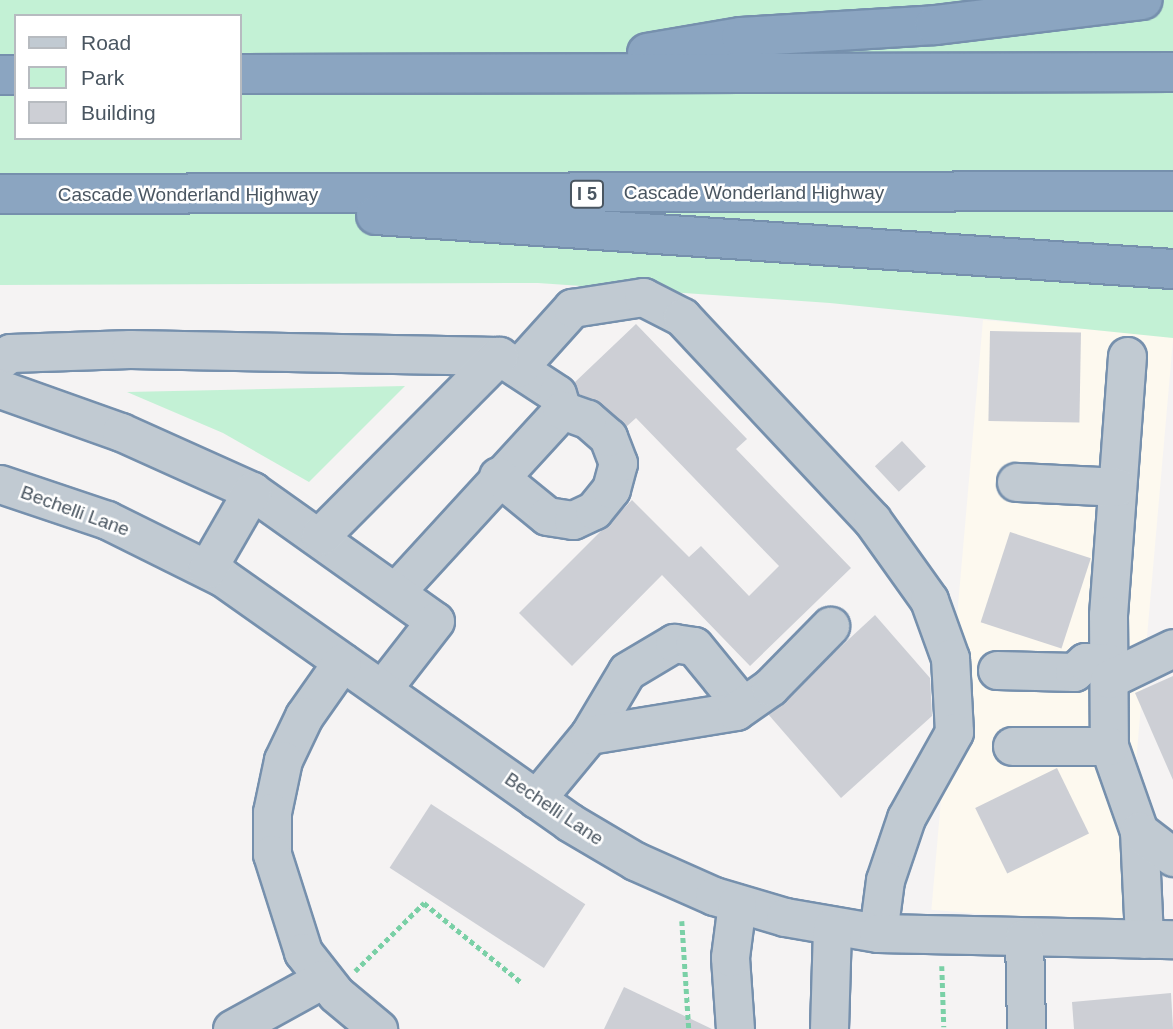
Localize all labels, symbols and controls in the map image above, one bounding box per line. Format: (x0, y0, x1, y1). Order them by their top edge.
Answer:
legend (14, 14, 242, 140)
text: Road (81, 31, 131, 54)
text: Park (81, 66, 124, 89)
text: Building (81, 101, 156, 124)
road number: I 5 (570, 180, 604, 209)
street label: Cascade Wonderland Highway (624, 182, 884, 204)
street label: Cascade Wonderland Highway (58, 184, 318, 206)
street label: Bechelli Lane (17, 481, 133, 541)
street label: Bechelli Lane (500, 768, 608, 850)

